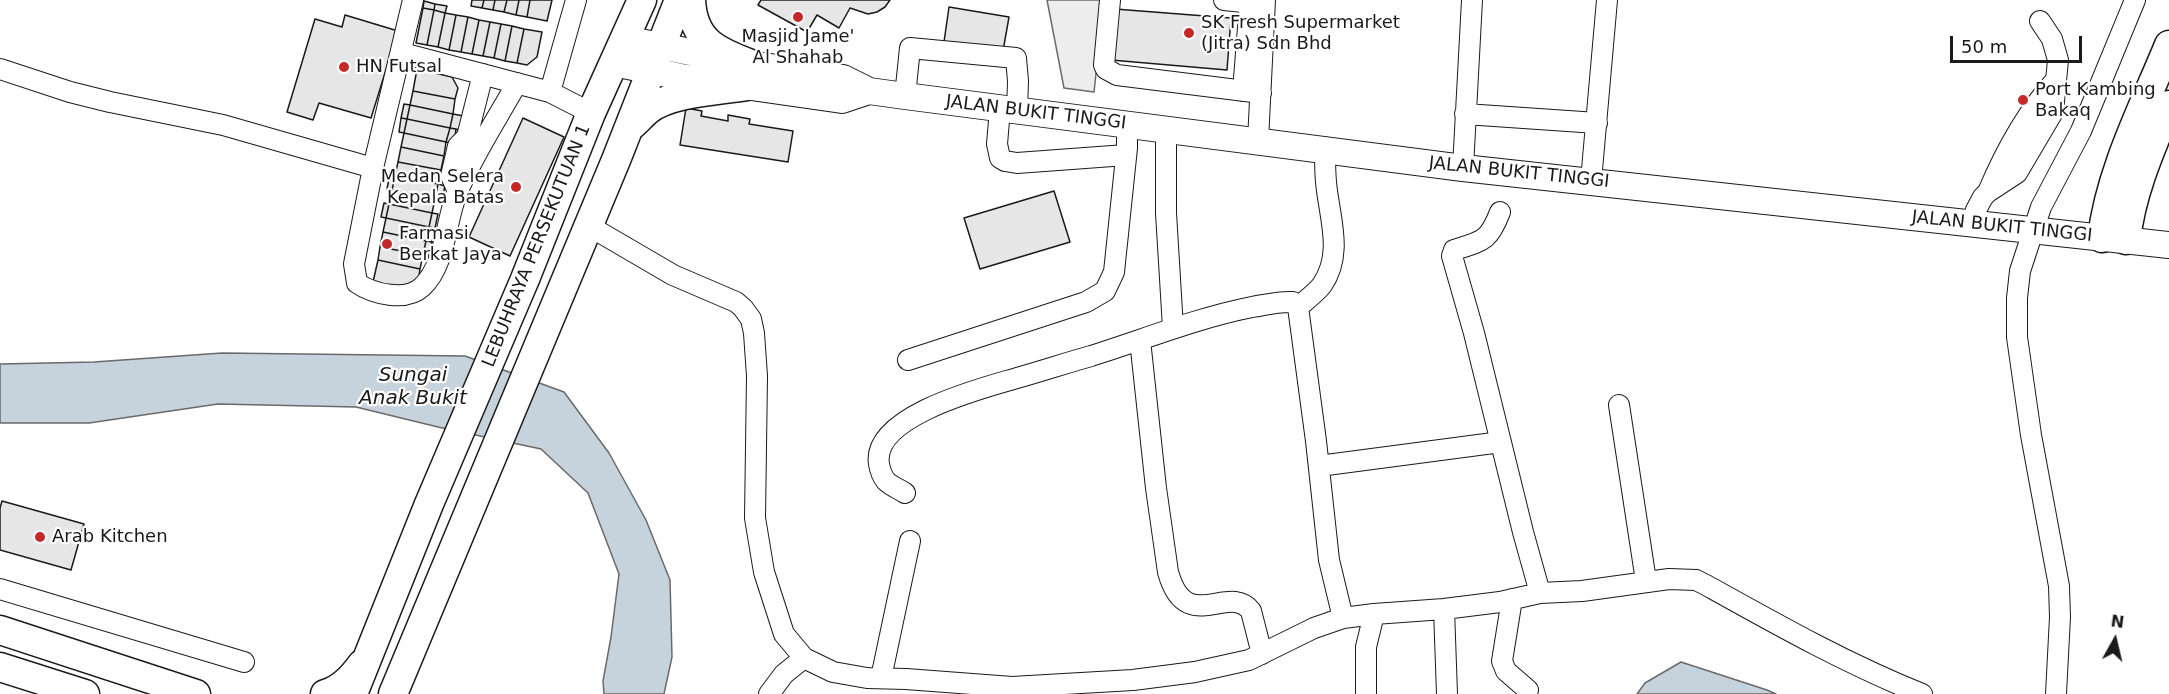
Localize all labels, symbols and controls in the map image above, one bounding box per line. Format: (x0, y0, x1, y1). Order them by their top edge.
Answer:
marker: Masjid Jame' Al Shahab (791, 10, 805, 24)
place label: SK Fresh Supermarket (Jitra) Sdn Bhd (1201, 12, 1400, 54)
scale bar (1953, 24, 2085, 62)
place label: Masjid Jame' Al Shahab (742, 26, 854, 68)
marker: SK Fresh Supermarket (Jitra) Sdn Bhd (1182, 26, 1196, 40)
text: 50 m (1961, 36, 2007, 57)
place label: HN Futsal (356, 56, 442, 78)
marker: HN Futsal (337, 60, 351, 74)
place label: Port Kambing Bakaq (2035, 79, 2156, 122)
street label: JALAN BUKIT TINGGI (945, 91, 1127, 135)
marker: Port Kambing Bakaq (2016, 93, 2030, 107)
street label: LEBUHRAYA PERSEKUTUAN 1 (478, 121, 596, 371)
street label: JALAN BUKIT TINGGI (1428, 153, 1610, 193)
place label: Medan Selera Kepala Batas (381, 166, 504, 208)
marker: Medan Selera Kepala Batas (509, 180, 523, 194)
street label: JALAN BUKIT TINGGI (1911, 207, 2093, 247)
place label: Farmasi Berkat Jaya (399, 223, 502, 266)
marker: Farmasi Berkat Jaya (380, 237, 394, 251)
water label: Sungai Anak Bukit (359, 364, 467, 411)
place label: Arab Kitchen (52, 526, 168, 548)
marker: Arab Kitchen (33, 530, 47, 544)
north arrow (2085, 610, 2145, 670)
text: N (2110, 611, 2126, 632)

